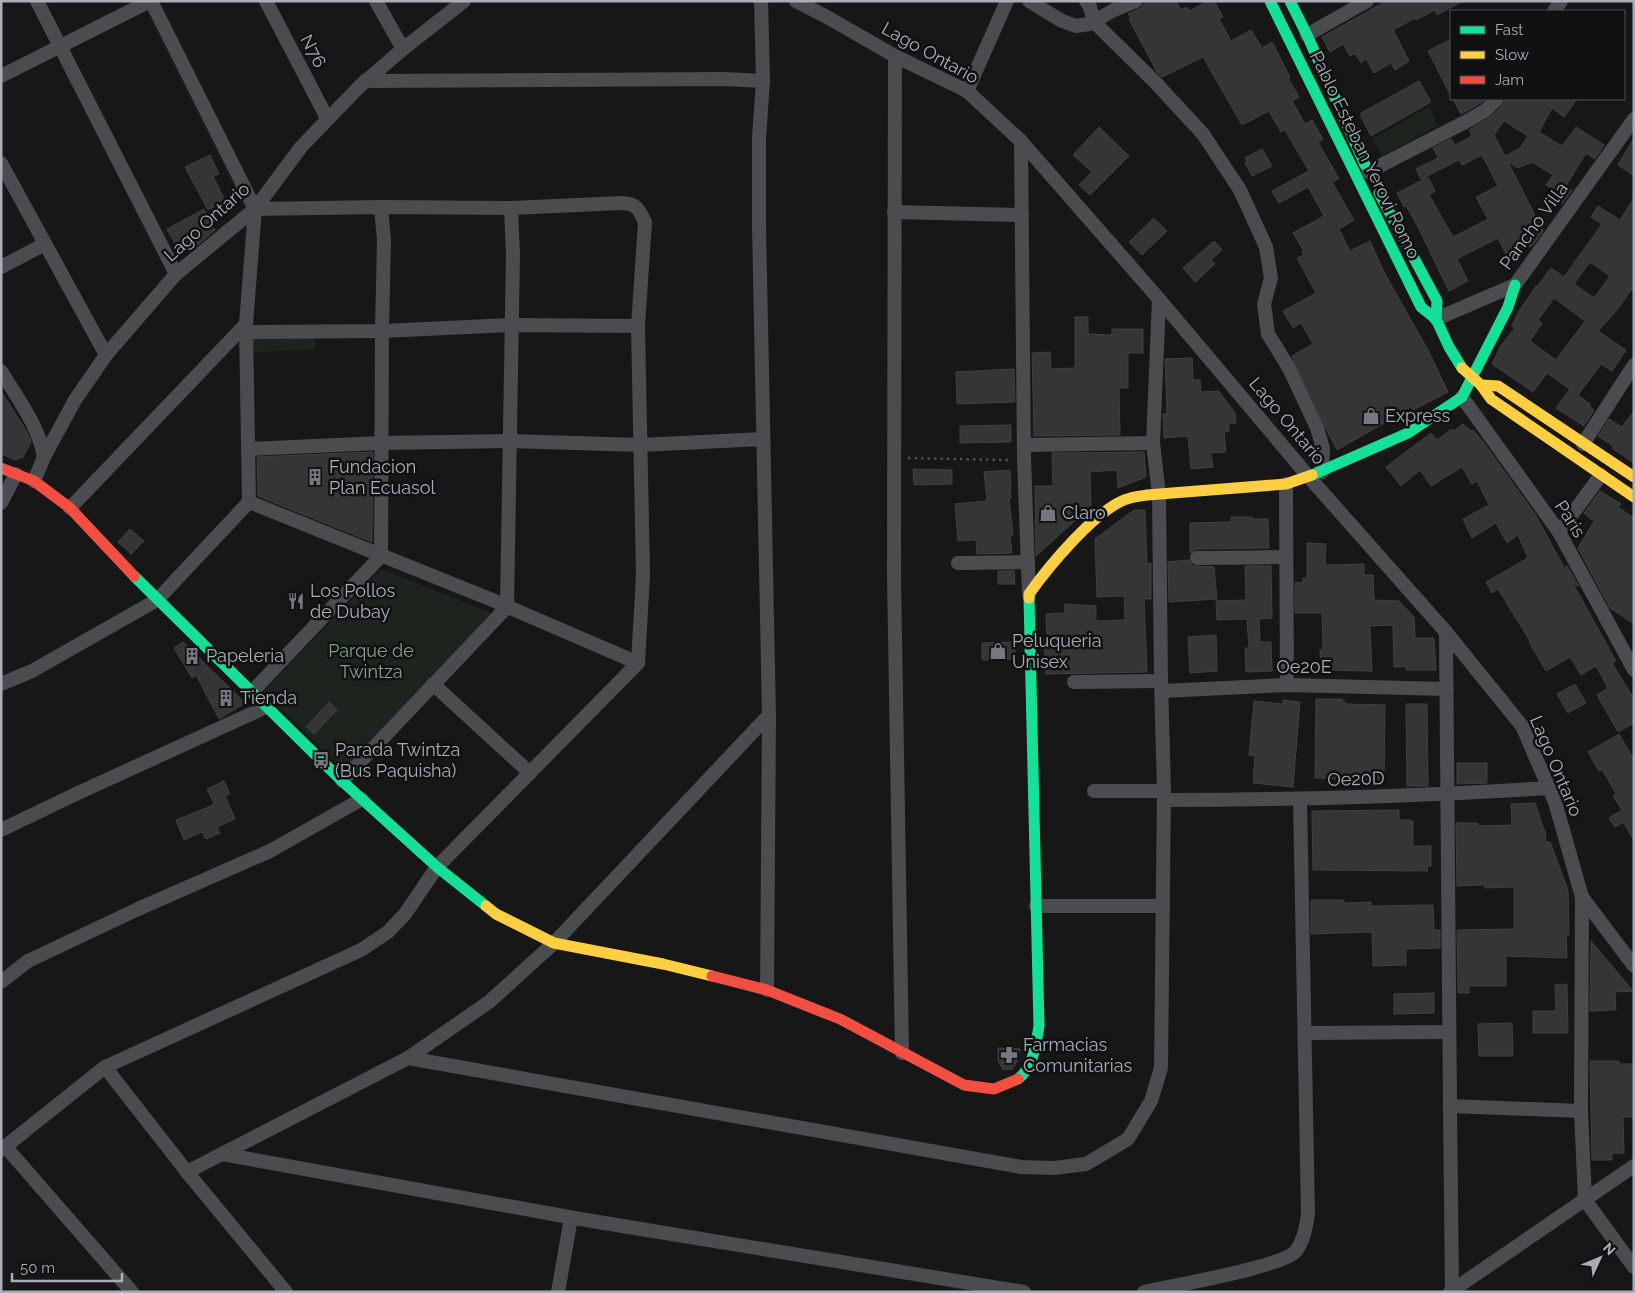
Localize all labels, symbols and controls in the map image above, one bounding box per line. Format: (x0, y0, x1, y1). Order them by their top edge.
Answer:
legend (1450, 10, 1625, 100)
street label: Lago Ontario (878, 17, 983, 88)
text: Fast (1495, 21, 1523, 39)
street label: N76 (296, 31, 331, 71)
text: Slow (1495, 46, 1529, 64)
street label: Pablo Esteban Yerovi Romo (1306, 48, 1425, 262)
text: Jam (1495, 71, 1524, 89)
street label: Lago Ontario (160, 178, 254, 265)
street label: Pancho Villa (1495, 178, 1572, 273)
street label: Lago Ontario (1245, 373, 1330, 469)
place label: Express (1385, 405, 1450, 426)
shop icon: Express (1361, 406, 1381, 426)
place label: Fundacion Plan Ecuasol (329, 456, 435, 498)
building icon: Fundacion Plan Ecuasol (305, 467, 325, 487)
street label: Paris (1551, 496, 1590, 541)
place label: Claro (1062, 502, 1106, 523)
shop icon: Claro (1038, 503, 1058, 523)
place label: Los Pollos de Dubay (310, 580, 396, 622)
restaurant icon: Los Pollos de Dubay (286, 591, 306, 611)
place label: Peluqueria Unisex (1012, 630, 1102, 672)
park label: Parque de Twintza (328, 640, 414, 682)
shop icon: Peluqueria Unisex (988, 641, 1008, 661)
place label: Papeleria (206, 645, 284, 666)
building icon: Papeleria (182, 646, 202, 666)
street label: Oe20E (1276, 656, 1332, 677)
place label: Tienda (240, 687, 297, 708)
building icon: Tienda (216, 688, 236, 708)
street label: Lago Ontario (1526, 712, 1587, 820)
place label: Parada Twintza (Bus Paquisha) (335, 739, 460, 781)
bus stop icon: Parada Twintza (Bus Paquisha) (311, 750, 331, 770)
street label: Oe20D (1327, 767, 1385, 790)
place label: Farmacias Comunitarias (1023, 1034, 1133, 1076)
pharmacy icon: Farmacias Comunitarias (999, 1045, 1019, 1065)
north arrow (1575, 1233, 1625, 1283)
text: N (1600, 1240, 1619, 1258)
scale bar (12, 1250, 122, 1282)
text: 50 m (20, 1259, 55, 1277)

